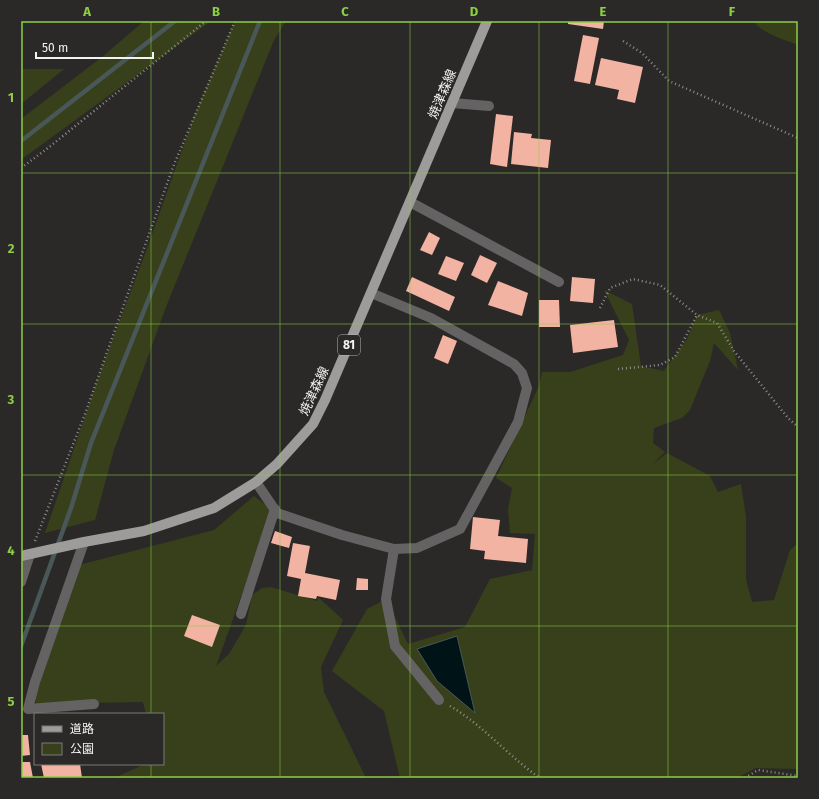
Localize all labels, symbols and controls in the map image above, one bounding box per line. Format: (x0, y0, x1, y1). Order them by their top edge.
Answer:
text: A (82, 4, 91, 19)
text: B (212, 4, 220, 19)
text: C (341, 4, 349, 19)
text: D (470, 4, 479, 19)
text: E (600, 4, 607, 19)
text: F (729, 4, 736, 19)
scale bar (36, 34, 153, 60)
text: 50 m (42, 41, 68, 55)
street label: 焼津森線 (425, 67, 459, 121)
text: 1 (8, 90, 14, 105)
text: 2 (8, 241, 15, 256)
road number: 81 (338, 335, 360, 355)
street label: 焼津森線 (296, 364, 332, 418)
text: 3 (7, 392, 15, 407)
text: 4 (7, 543, 15, 558)
text: 5 (8, 694, 15, 709)
legend (34, 713, 164, 765)
text: 道路 (70, 722, 94, 736)
text: 公園 (70, 742, 94, 756)

